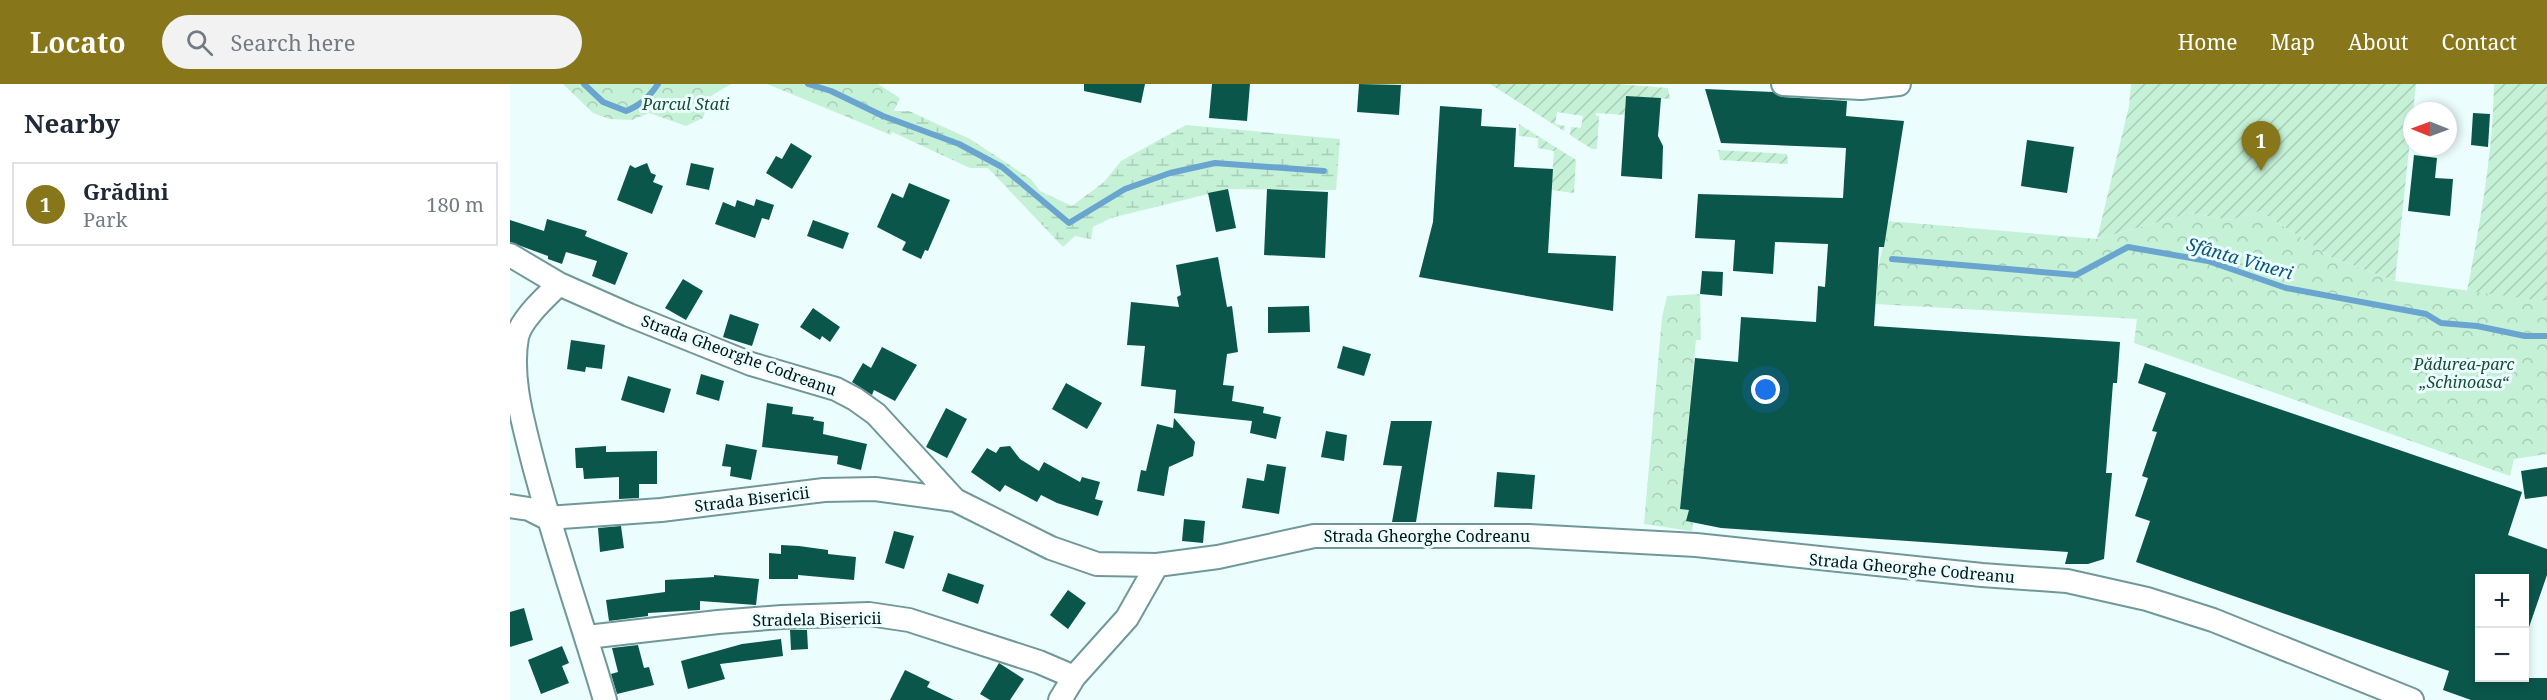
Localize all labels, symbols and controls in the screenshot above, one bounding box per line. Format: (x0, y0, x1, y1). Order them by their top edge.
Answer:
search box (162, 15, 582, 69)
text: Locato (30, 23, 126, 61)
icon: search (183, 26, 216, 59)
text: Search here (231, 27, 355, 57)
text: Home (2178, 28, 2238, 56)
text: Map (2271, 28, 2315, 56)
text: About (2348, 28, 2409, 56)
text: Contact (2442, 28, 2517, 56)
park label: Parcul Stati (641, 93, 730, 115)
north arrow (2403, 102, 2457, 156)
text: Nearby (24, 105, 120, 141)
pin: 1 (2242, 122, 2280, 171)
text: Grădini (83, 176, 169, 206)
text: 1 (40, 191, 51, 218)
text: 180 m (426, 191, 484, 218)
text: Park (83, 206, 127, 233)
water label: Sfânta Vineri (2184, 231, 2296, 285)
street label: Strada Gheorghe Codreanu (638, 309, 840, 401)
park label: Pădurea-parc „Schinoasa“ (2413, 353, 2515, 393)
your location (1751, 375, 1780, 404)
street label: Strada Bisericii (693, 481, 811, 517)
street label: Strada Gheorghe Codreanu (1324, 525, 1530, 547)
street label: Strada Gheorghe Codreanu (1808, 548, 2016, 588)
map controls (2475, 574, 2529, 682)
button: + (2475, 574, 2529, 628)
street label: Stradela Bisericii (752, 607, 882, 631)
button: − (2475, 628, 2529, 682)

